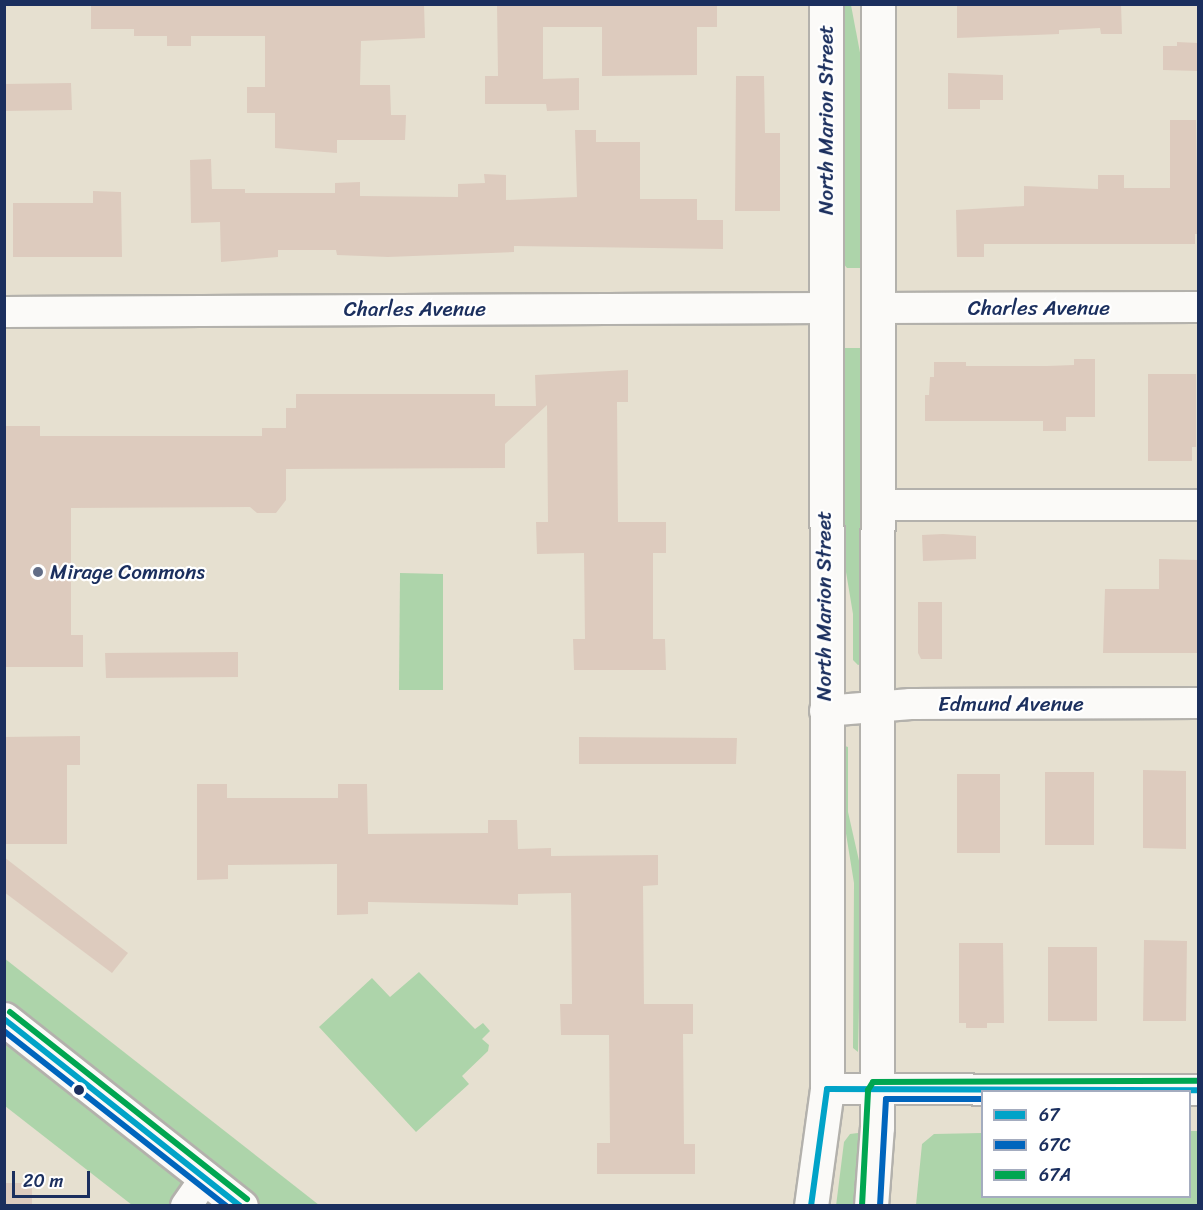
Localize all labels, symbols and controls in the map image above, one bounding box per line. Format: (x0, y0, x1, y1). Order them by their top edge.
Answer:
street label: North Marion Street (813, 25, 839, 215)
street label: Charles Avenue (968, 295, 1110, 321)
street label: Charles Avenue (344, 296, 486, 322)
street label: North Marion Street (811, 511, 837, 701)
place label: Mirage Commons (50, 559, 206, 585)
marker: Mirage Commons (31, 565, 45, 579)
street label: Edmund Avenue (938, 691, 1084, 717)
unlabelled marker (73, 1084, 85, 1096)
legend (981, 1090, 1191, 1198)
text: 67 (1039, 1099, 1060, 1131)
text: 67C (1039, 1129, 1071, 1161)
scale bar (15, 1159, 93, 1197)
text: 67A (1039, 1159, 1071, 1191)
text: 20 m (23, 1165, 63, 1197)

